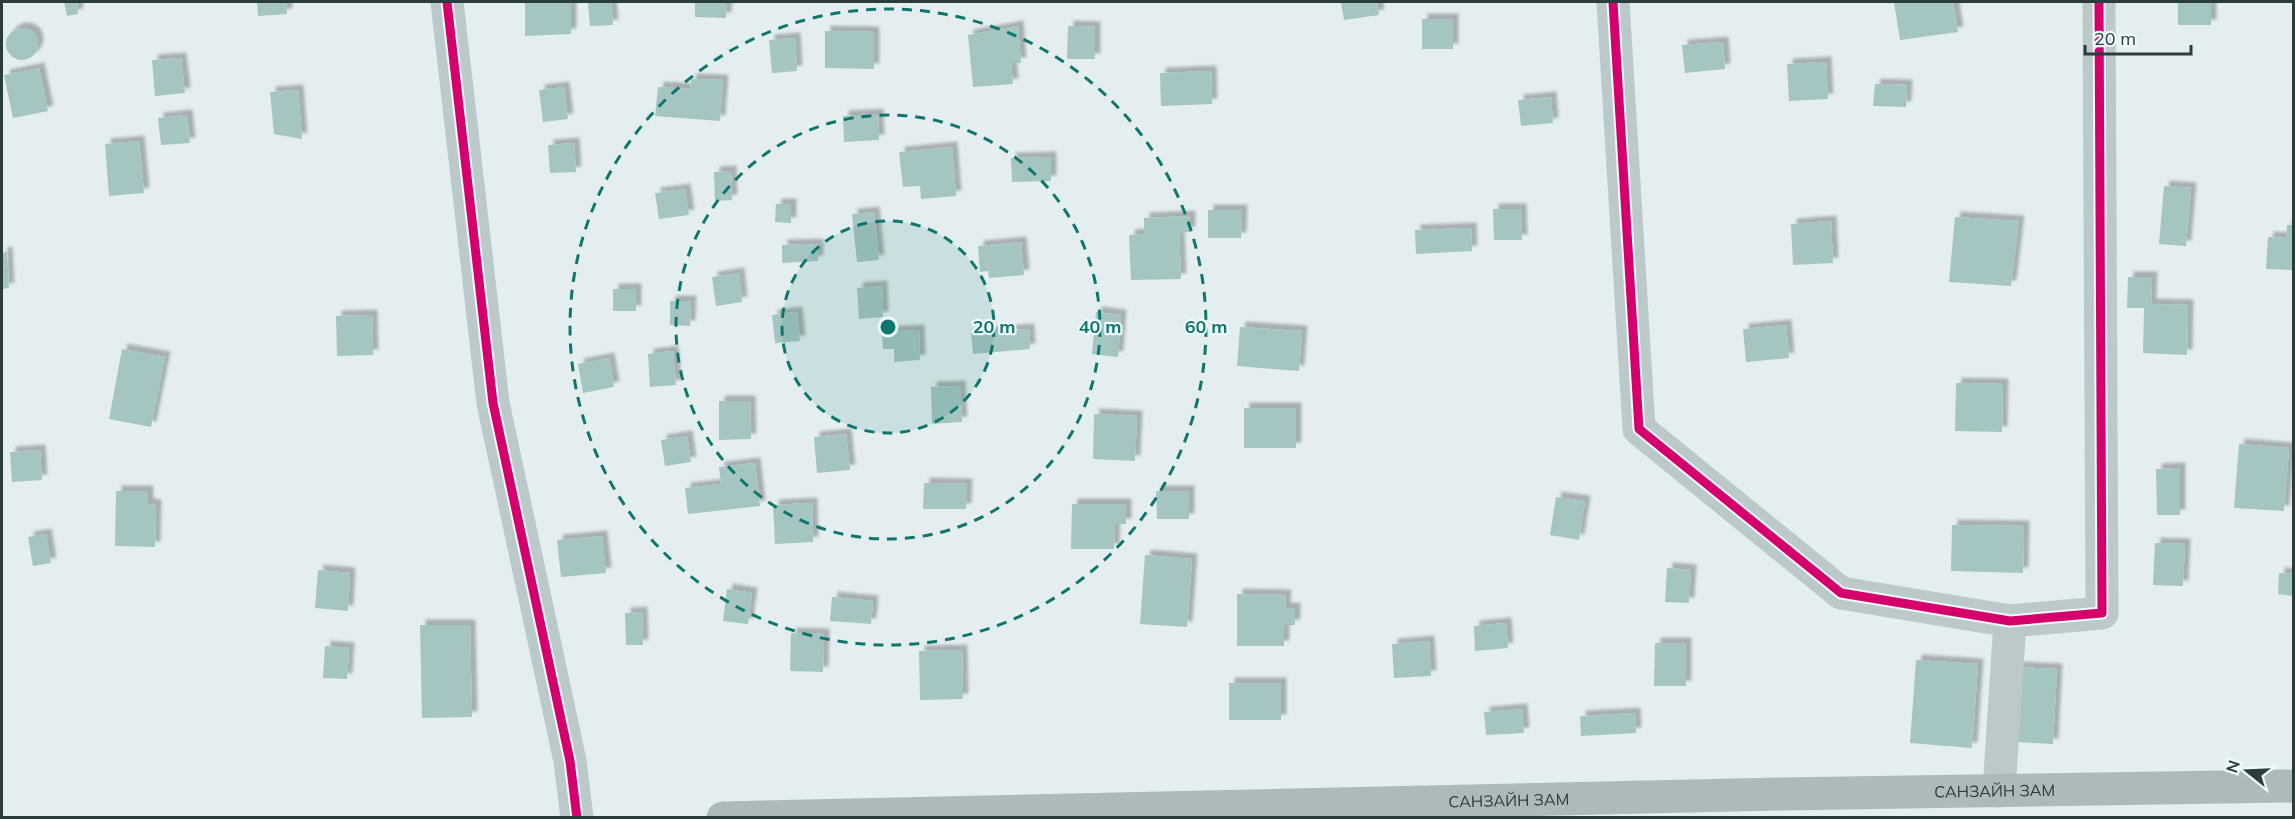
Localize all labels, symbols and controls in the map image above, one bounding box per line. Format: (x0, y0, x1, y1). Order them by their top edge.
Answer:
scale bar (2085, 18, 2192, 56)
text: 20 m (2094, 27, 2136, 50)
text: 20 m (973, 315, 1015, 338)
text: 40 m (1079, 315, 1121, 338)
text: 60 m (1185, 315, 1227, 338)
centre of rings (878, 317, 898, 337)
north arrow (2217, 741, 2277, 801)
text: N (2221, 758, 2244, 775)
street label: САНЗАЙН ЗАМ (1934, 780, 2055, 802)
street label: САНЗАЙН ЗАМ (1448, 789, 1569, 812)

